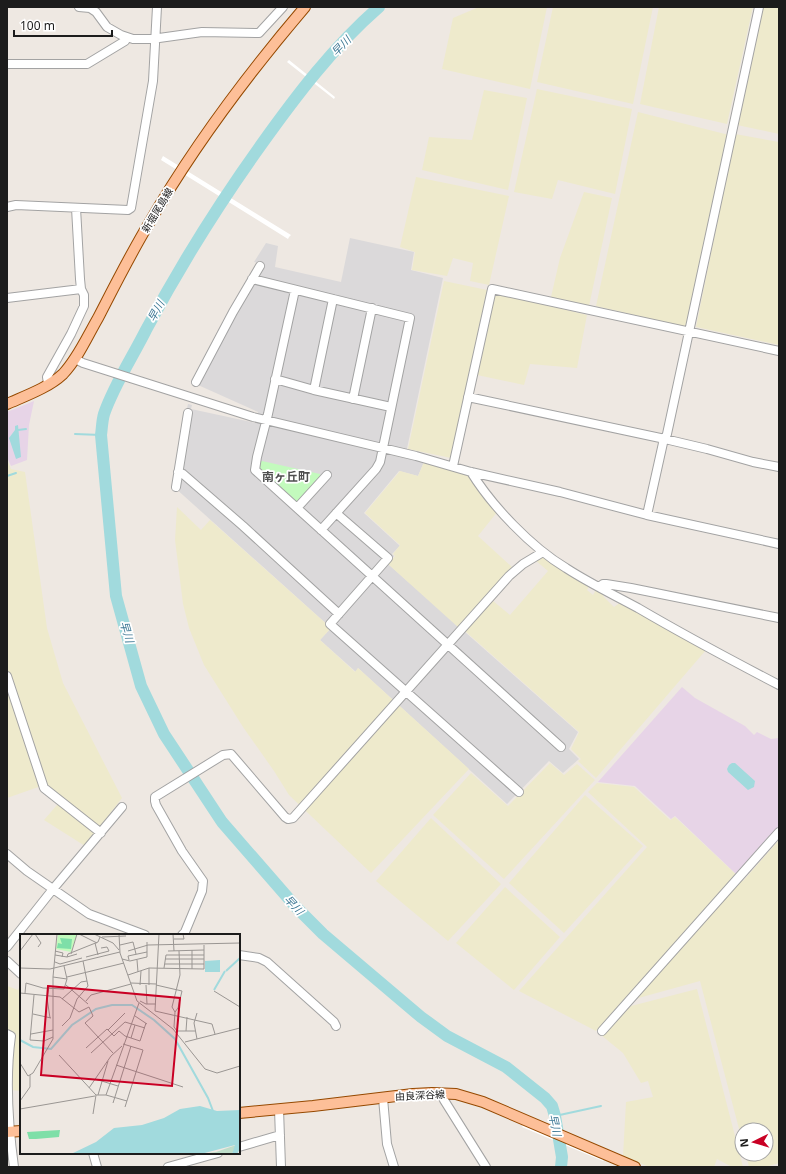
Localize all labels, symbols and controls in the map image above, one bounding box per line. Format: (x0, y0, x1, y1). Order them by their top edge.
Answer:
scale bar (14, 12, 112, 38)
text: 100 m (20, 17, 55, 34)
water label: 早川 (328, 32, 354, 59)
street label: 新堀尾島線 (138, 185, 176, 235)
water label: 早川 (144, 297, 168, 324)
district label: 南ヶ丘町 (262, 468, 310, 485)
water label: 早川 (117, 619, 138, 645)
water label: 早川 (281, 891, 308, 919)
inset map (20, 934, 240, 1154)
street label: 由良深谷線 (395, 1087, 445, 1103)
water label: 早川 (546, 1112, 565, 1138)
north arrow (734, 1122, 774, 1162)
text: N (736, 1138, 751, 1148)

